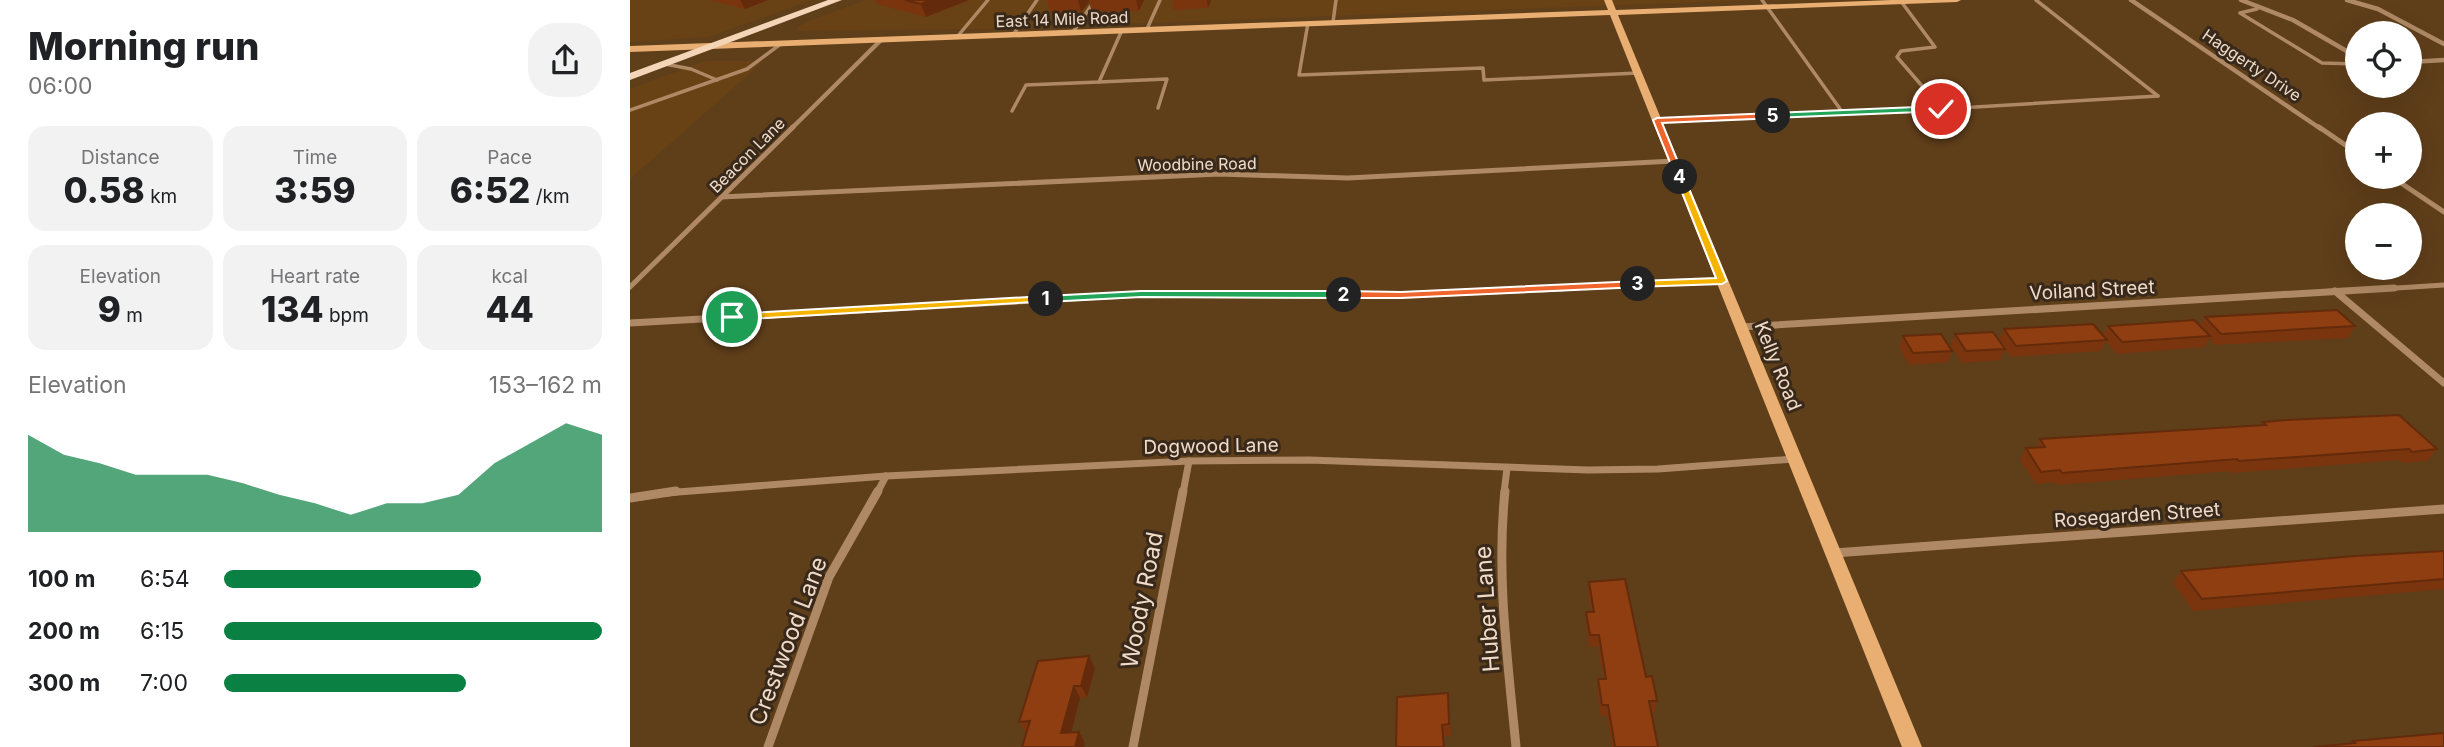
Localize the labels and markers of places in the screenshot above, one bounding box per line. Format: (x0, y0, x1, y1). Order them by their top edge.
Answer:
pin (1911, 79, 1971, 139)
pin: 5 (1756, 99, 1790, 134)
pin: 4 (1662, 160, 1698, 194)
pin: 3 (1620, 266, 1656, 302)
pin: 2 (1326, 278, 1362, 312)
pin: 1 (1028, 282, 1064, 316)
pin (702, 287, 762, 347)

